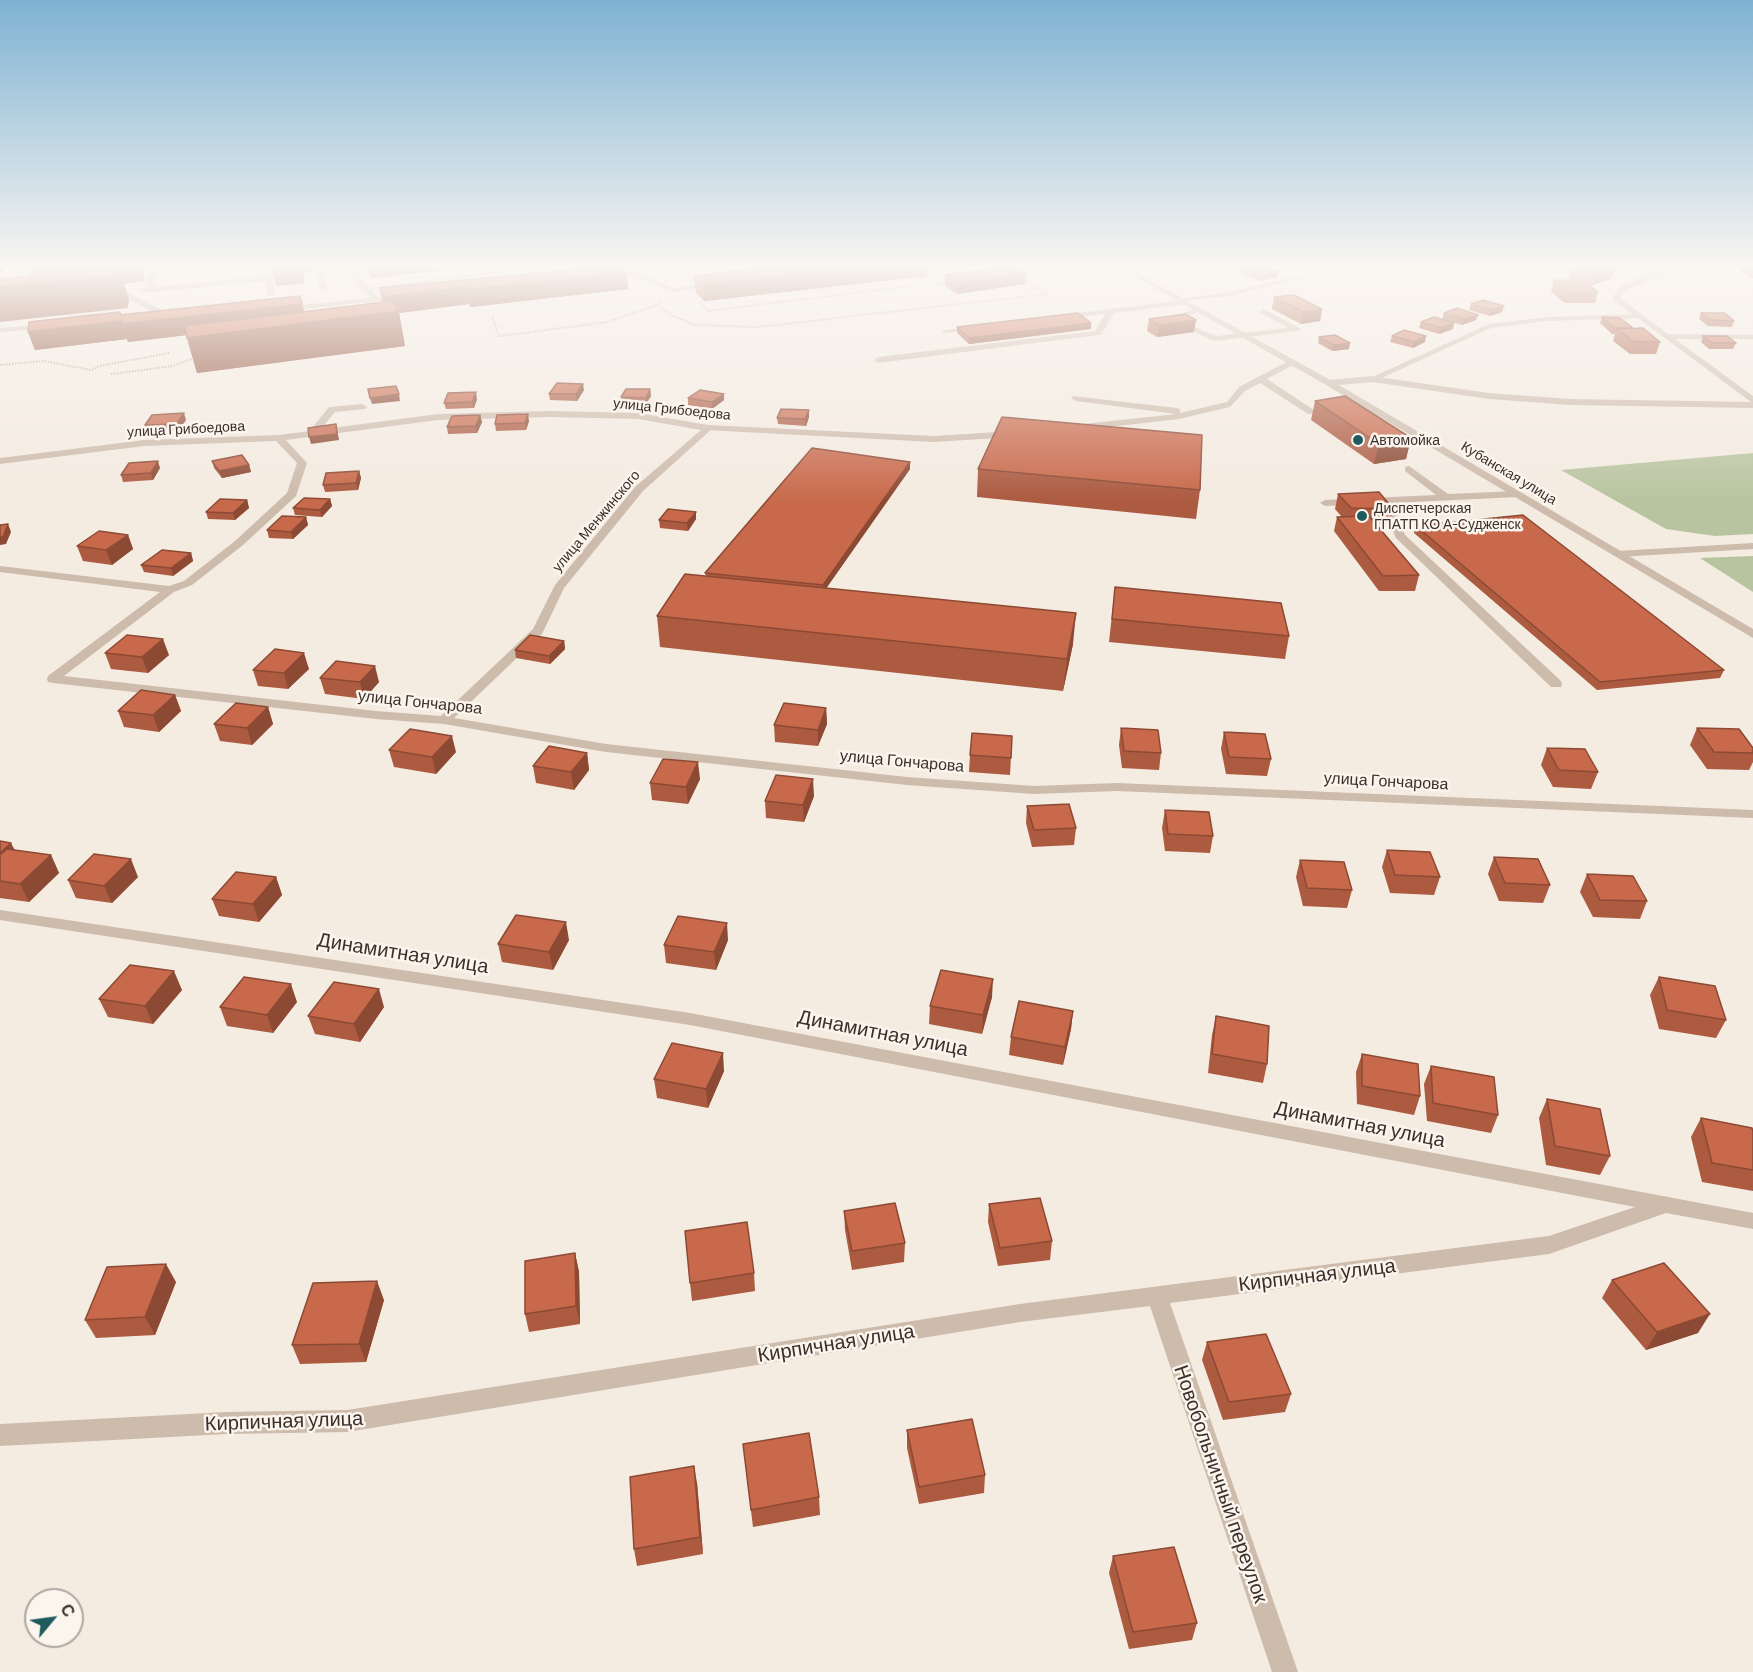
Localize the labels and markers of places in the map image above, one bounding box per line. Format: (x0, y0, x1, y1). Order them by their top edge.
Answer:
place label: Автомойка (1370, 432, 1440, 448)
marker: Автомойка (1351, 433, 1365, 447)
place label: Диспетчерская ГПАТП КО А-Судженск (1374, 500, 1521, 532)
marker: Диспетчерская ГПАТП КО А-Судженск (1355, 509, 1369, 523)

